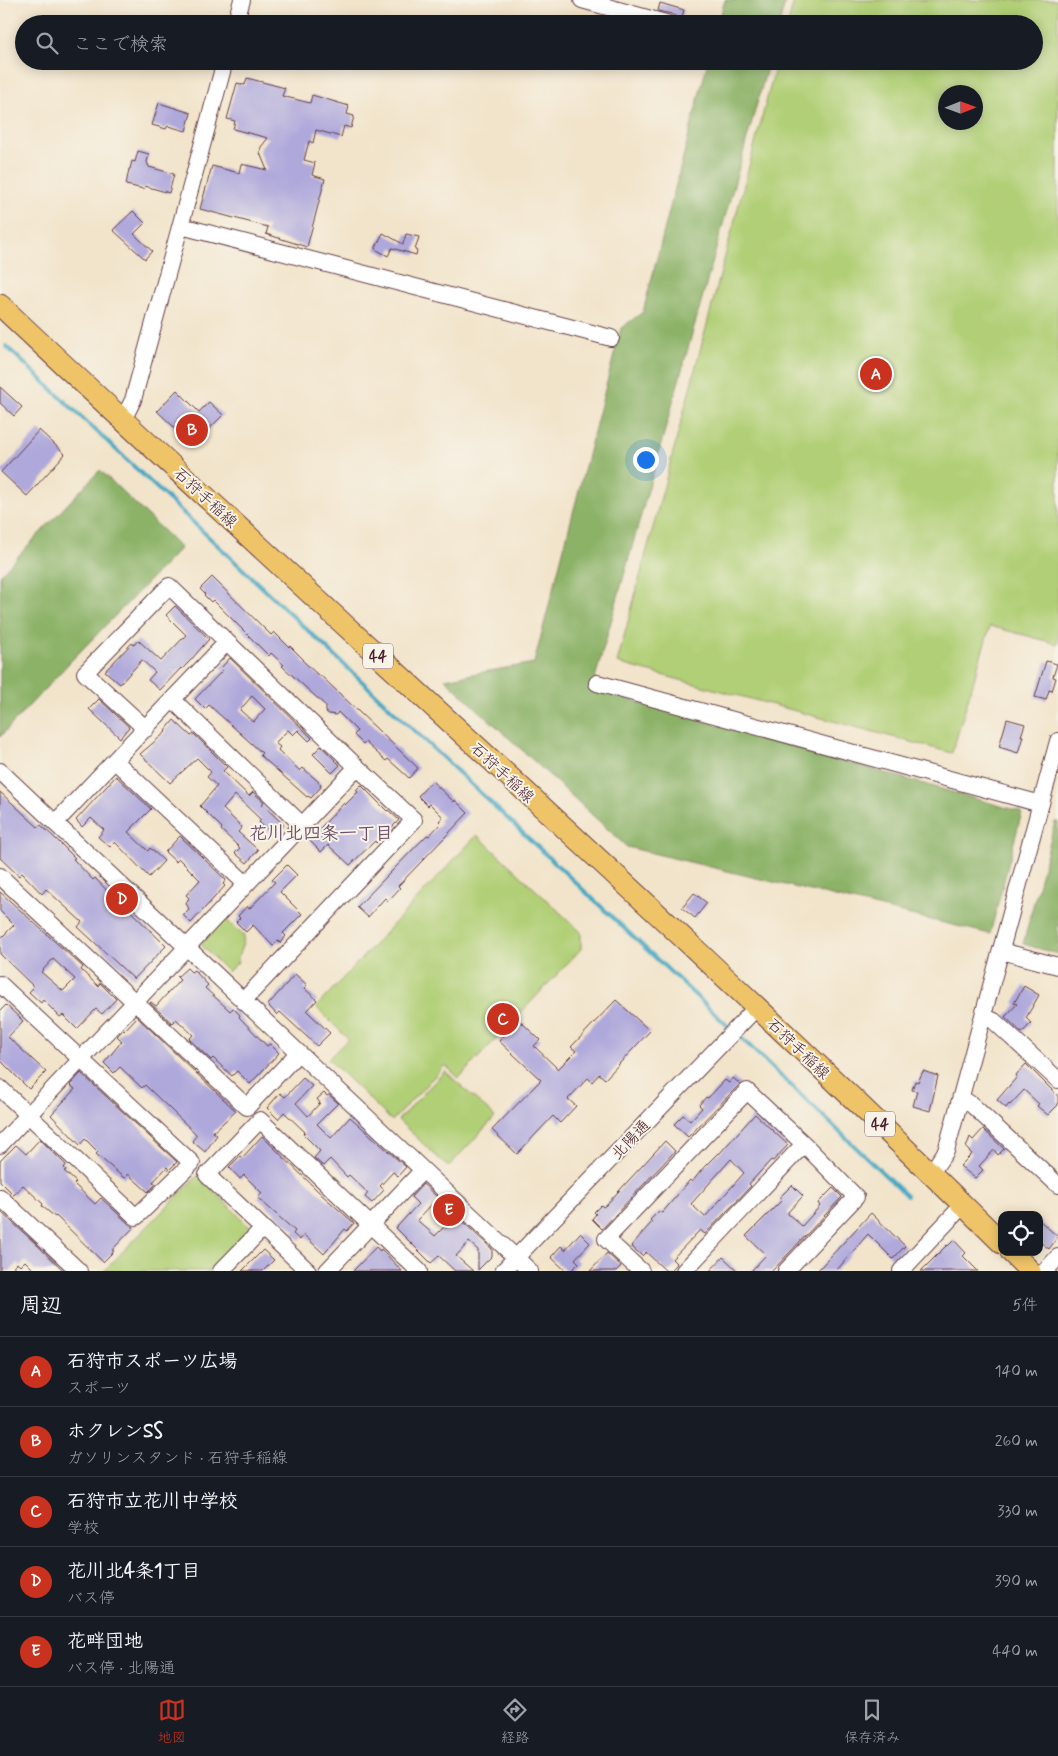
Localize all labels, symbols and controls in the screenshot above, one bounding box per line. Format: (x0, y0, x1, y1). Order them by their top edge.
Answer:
search box (15, 15, 1043, 70)
icon: search (33, 29, 61, 57)
text: ここで検索 (73, 32, 168, 57)
north arrow (938, 85, 983, 130)
pin: A (860, 355, 892, 393)
pin: B (176, 411, 208, 449)
your location (633, 447, 659, 473)
street label: 石狩手稲線 (169, 463, 241, 533)
road number: 44 (363, 644, 393, 668)
street label: 石狩手稲線 (466, 738, 538, 808)
district label: 花川北四条一丁目 (249, 822, 393, 846)
pin: D (106, 880, 138, 918)
pin: C (487, 1000, 519, 1038)
street label: 石狩手稲線 (762, 1014, 834, 1084)
road number: 44 (865, 1112, 895, 1136)
street label: 北陽通 (607, 1115, 655, 1165)
pin: E (433, 1191, 465, 1229)
map controls (998, 1211, 1043, 1256)
button: locate (998, 1211, 1043, 1256)
text: 周辺 (20, 1292, 62, 1320)
text: 5件 (1012, 1295, 1038, 1316)
text: 石狩市スポーツ広場 (67, 1349, 238, 1374)
text: A (31, 1361, 41, 1382)
text: 140 m (994, 1361, 1038, 1382)
text: スポーツ (67, 1378, 131, 1399)
text: ホクレンSS (67, 1419, 163, 1444)
text: B (31, 1431, 41, 1452)
text: 260 m (995, 1431, 1038, 1452)
text: ガソリンスタンド · 石狩手稲線 (67, 1448, 288, 1469)
text: 石狩市立花川中学校 (67, 1489, 238, 1514)
text: C (30, 1501, 42, 1522)
text: 330 m (997, 1501, 1038, 1522)
text: 学校 (67, 1518, 99, 1539)
text: 花川北4条1丁目 (67, 1559, 201, 1584)
text: D (30, 1571, 42, 1592)
text: 390 m (995, 1571, 1038, 1592)
text: バス停 (67, 1588, 115, 1609)
text: 花畔団地 (67, 1629, 143, 1654)
text: E (31, 1641, 41, 1662)
text: 440 m (992, 1641, 1038, 1662)
text: バス停 · 北陽通 (67, 1658, 175, 1679)
tab: 地図 (158, 1696, 186, 1747)
tab: 経路 (501, 1696, 529, 1747)
tab: 保存済み (844, 1696, 900, 1747)

